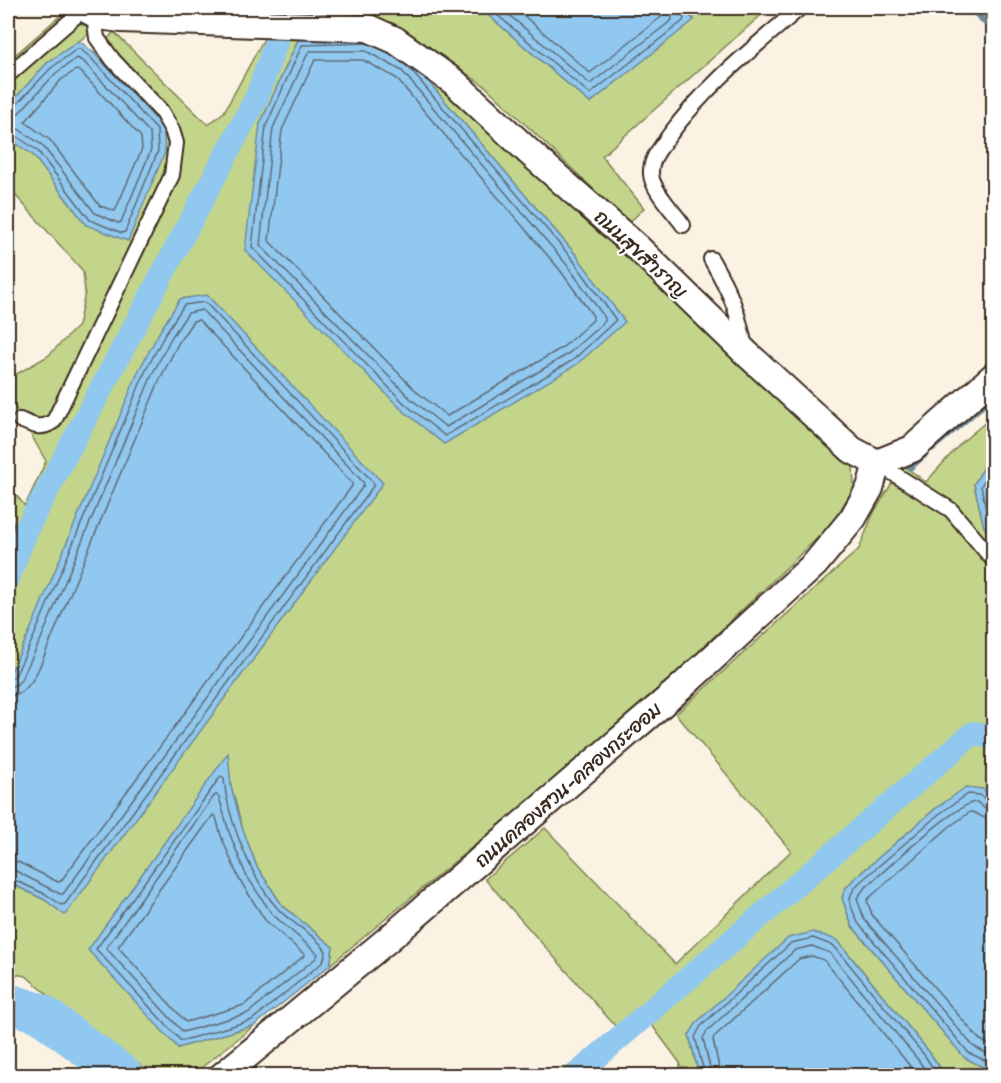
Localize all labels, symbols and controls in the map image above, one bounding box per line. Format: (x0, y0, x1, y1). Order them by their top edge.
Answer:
street label: ถนนสุขสำราญ (586, 201, 697, 307)
street label: ถนนคลองสวน-คลองกระออม (466, 693, 671, 877)

